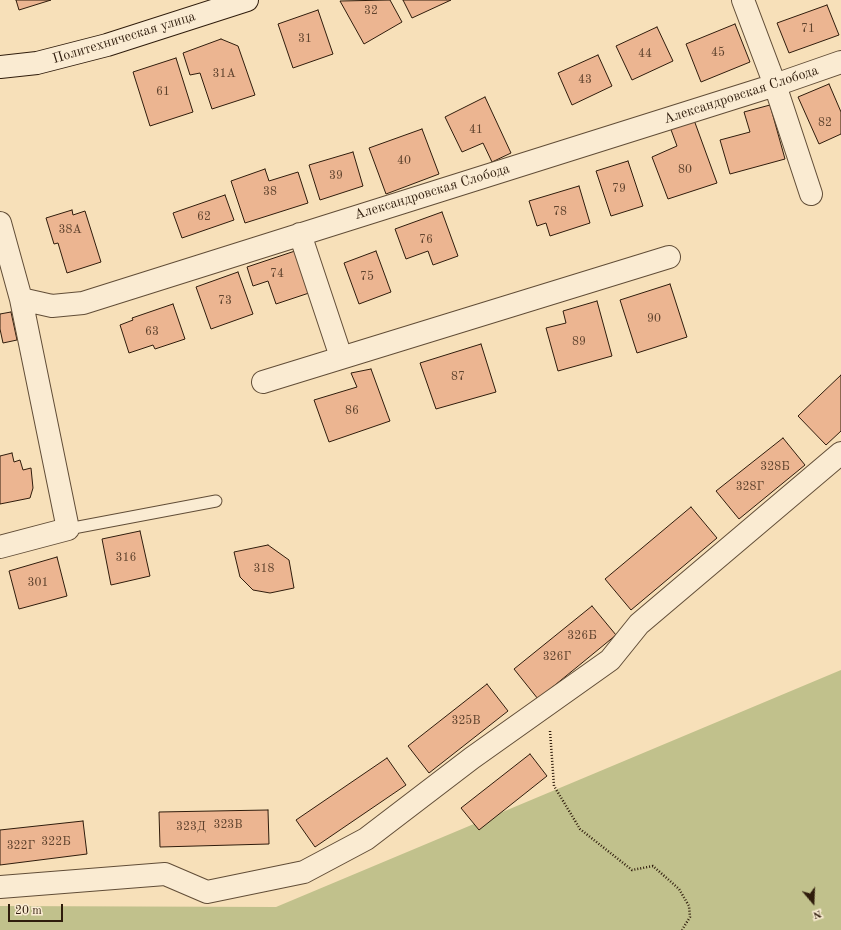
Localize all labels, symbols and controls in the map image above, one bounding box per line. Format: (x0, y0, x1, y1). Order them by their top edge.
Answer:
house number: 32 (364, 4, 378, 18)
street label: Политехническая улица (50, 8, 198, 68)
house number: 71 (801, 22, 815, 36)
house number: 31 (298, 32, 312, 46)
house number: 45 (711, 46, 725, 60)
house number: 44 (638, 47, 652, 61)
street label: Александровская Слобода (662, 62, 820, 128)
house number: 31А (212, 67, 236, 81)
house number: 43 (578, 73, 592, 87)
house number: 61 (156, 85, 170, 99)
house number: 82 (818, 116, 832, 130)
house number: 41 (469, 123, 483, 137)
house number: 40 (397, 154, 411, 168)
street label: Александровская Слобода (352, 160, 512, 224)
house number: 80 (678, 163, 692, 177)
house number: 39 (329, 169, 343, 183)
house number: 79 (612, 182, 626, 196)
house number: 38 (263, 185, 277, 199)
house number: 78 (553, 205, 567, 219)
house number: 62 (197, 210, 211, 224)
house number: 38А (58, 223, 82, 237)
house number: 76 (419, 233, 433, 247)
house number: 74 (270, 267, 284, 281)
house number: 75 (360, 270, 374, 284)
house number: 73 (218, 294, 232, 308)
house number: 90 (647, 312, 661, 326)
house number: 63 (145, 325, 159, 339)
house number: 89 (572, 335, 586, 349)
house number: 87 (451, 370, 465, 384)
house number: 86 (345, 404, 359, 418)
house number: 328Б (760, 460, 790, 474)
house number: 328Г (736, 480, 764, 494)
house number: 316 (116, 551, 136, 565)
house number: 318 (254, 562, 274, 576)
house number: 301 (28, 576, 48, 590)
house number: 326Б (567, 629, 597, 643)
house number: 326Г (543, 650, 571, 664)
house number: 325В (451, 714, 481, 728)
house number: 323В (213, 818, 243, 832)
house number: 323Д (176, 820, 206, 834)
house number: 322Б (41, 835, 71, 849)
house number: 322Г (7, 839, 35, 853)
north arrow (793, 882, 833, 922)
scale bar (10, 896, 65, 922)
text: 20 m (15, 905, 42, 917)
text: N (811, 907, 823, 920)

